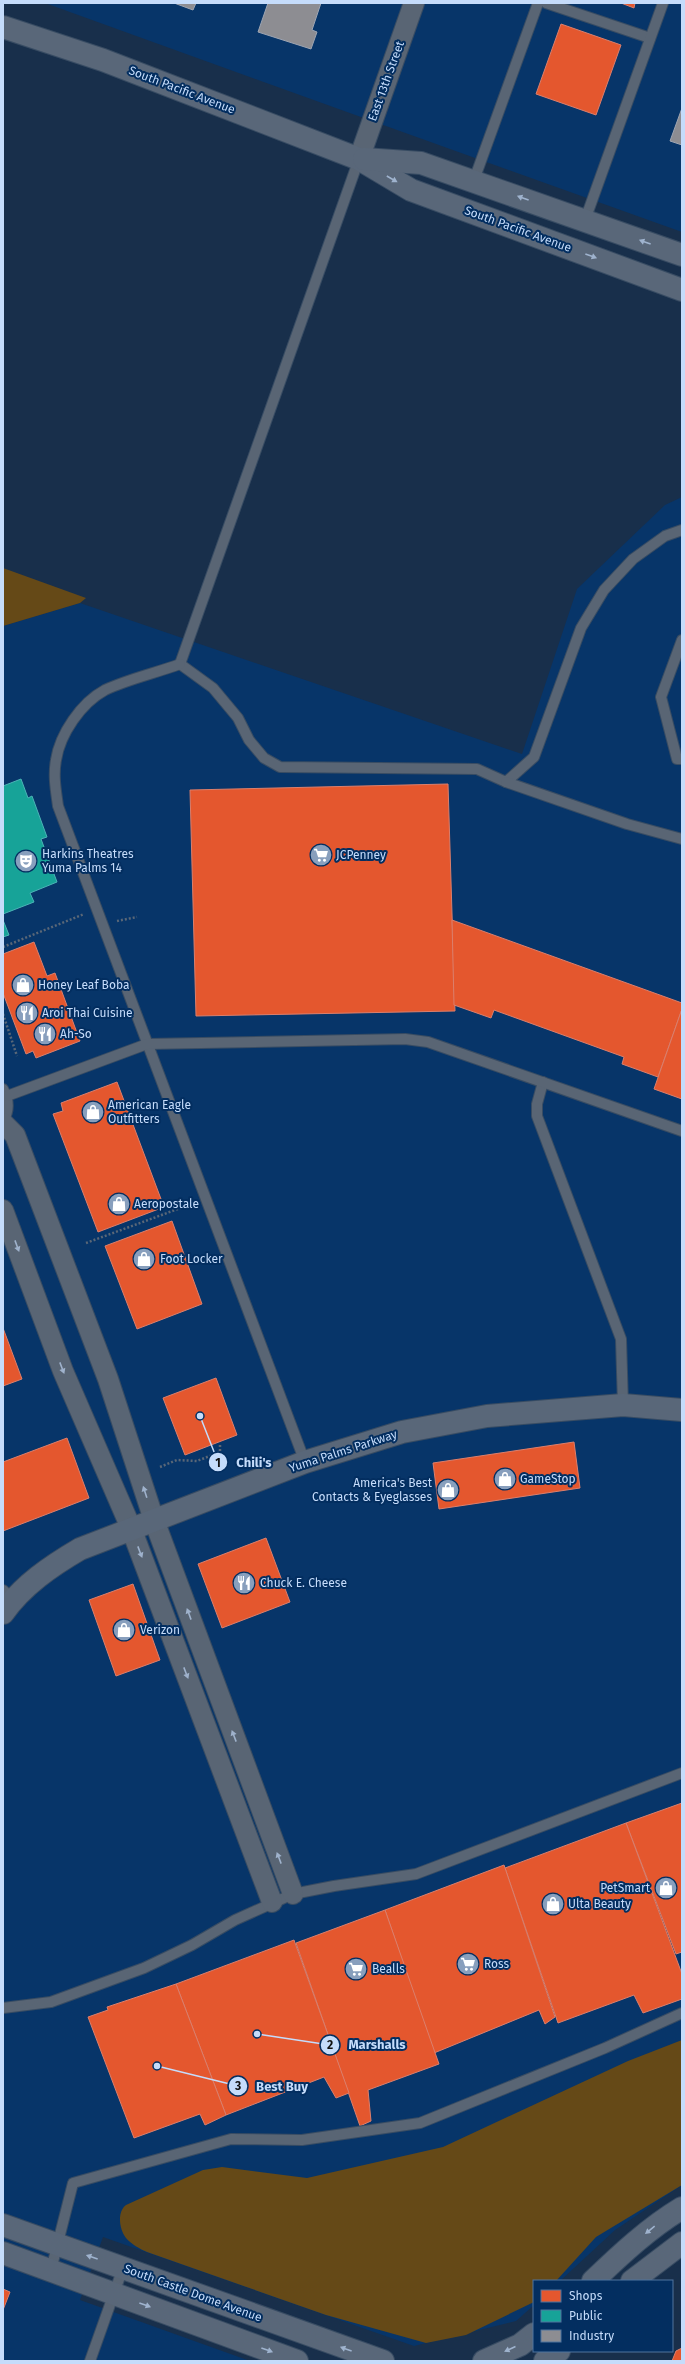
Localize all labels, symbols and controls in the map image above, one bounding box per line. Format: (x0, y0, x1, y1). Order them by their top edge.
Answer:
street label: East 13th Street (365, 38, 407, 123)
street label: South Pacific Avenue (127, 63, 237, 117)
one-way arrow (386, 175, 398, 182)
one-way arrow (517, 195, 529, 201)
street label: South Pacific Avenue (463, 203, 573, 255)
one-way arrow (639, 239, 651, 245)
one-way arrow (586, 254, 598, 260)
supermarket icon: JCPenney (308, 842, 334, 868)
place label: Harkins Theatres Yuma Palms 14 (42, 847, 134, 875)
theatre icon: Harkins Theatres Yuma Palms 14 (13, 848, 39, 874)
place label: JCPenney (336, 848, 386, 862)
shop icon: Honey Leaf Boba (10, 972, 36, 998)
place label: Honey Leaf Boba (38, 978, 129, 992)
restaurant icon: Aroi Thai Cuisine (14, 1000, 40, 1026)
place label: Aroi Thai Cuisine (42, 1006, 133, 1020)
restaurant icon: Ah-So (32, 1021, 58, 1047)
place label: Ah-So (60, 1027, 92, 1041)
place label: American Eagle Outfitters (108, 1098, 191, 1126)
shop icon: American Eagle Outfitters (80, 1099, 106, 1125)
shop icon: Aeropostale (106, 1191, 132, 1217)
place label: Aeropostale (134, 1197, 199, 1211)
one-way arrow (14, 1241, 20, 1253)
shop icon: Foot Locker (131, 1246, 157, 1272)
place label: Foot Locker (160, 1252, 223, 1266)
one-way arrow (59, 1362, 65, 1374)
street label: Yuma Palms Parkway (287, 1427, 399, 1475)
callout: Chili's (208, 1450, 279, 1475)
text: Chili's (236, 1455, 272, 1470)
text: 1 (215, 1456, 221, 1470)
shop icon: GameStop (492, 1466, 518, 1492)
place label: GameStop (520, 1472, 576, 1486)
place label: America's Best Contacts & Eyeglasses (312, 1476, 433, 1504)
shop icon: America's Best Contacts & Eyeglasses (435, 1477, 461, 1503)
one-way arrow (142, 1486, 148, 1498)
one-way arrow (137, 1547, 143, 1559)
restaurant icon: Chuck E. Cheese (231, 1570, 257, 1596)
place label: Chuck E. Cheese (260, 1576, 347, 1590)
one-way arrow (185, 1608, 191, 1620)
shop icon: Verizon (111, 1617, 137, 1643)
place label: Verizon (140, 1623, 180, 1637)
one-way arrow (184, 1668, 190, 1680)
one-way arrow (230, 1730, 236, 1742)
one-way arrow (276, 1851, 282, 1863)
shop icon: PetSmart (653, 1875, 679, 1901)
place label: PetSmart (600, 1881, 651, 1895)
shop icon: Ulta Beauty (540, 1891, 566, 1917)
place label: Ulta Beauty (568, 1897, 631, 1911)
supermarket icon: Ross (455, 1951, 481, 1977)
supermarket icon: Bealls (343, 1956, 369, 1982)
place label: Ross (484, 1957, 510, 1971)
place label: Bealls (372, 1962, 405, 1976)
callout: Marshalls (320, 2032, 414, 2057)
text: Marshalls (348, 2037, 406, 2052)
text: 2 (327, 2038, 333, 2052)
callout: Best Buy (228, 2074, 316, 2099)
text: 3 (234, 2079, 241, 2093)
text: Best Buy (256, 2079, 308, 2094)
one-way arrow (645, 2226, 655, 2234)
one-way arrow (86, 2254, 98, 2260)
street label: South Castle Dome Avenue (122, 2262, 264, 2324)
legend (533, 2280, 673, 2352)
text: Shops (569, 2289, 603, 2303)
one-way arrow (139, 2303, 151, 2309)
text: Public (569, 2309, 603, 2323)
text: Industry (569, 2329, 614, 2343)
one-way arrow (339, 2346, 351, 2352)
one-way arrow (505, 2346, 516, 2352)
one-way arrow (261, 2347, 273, 2353)

